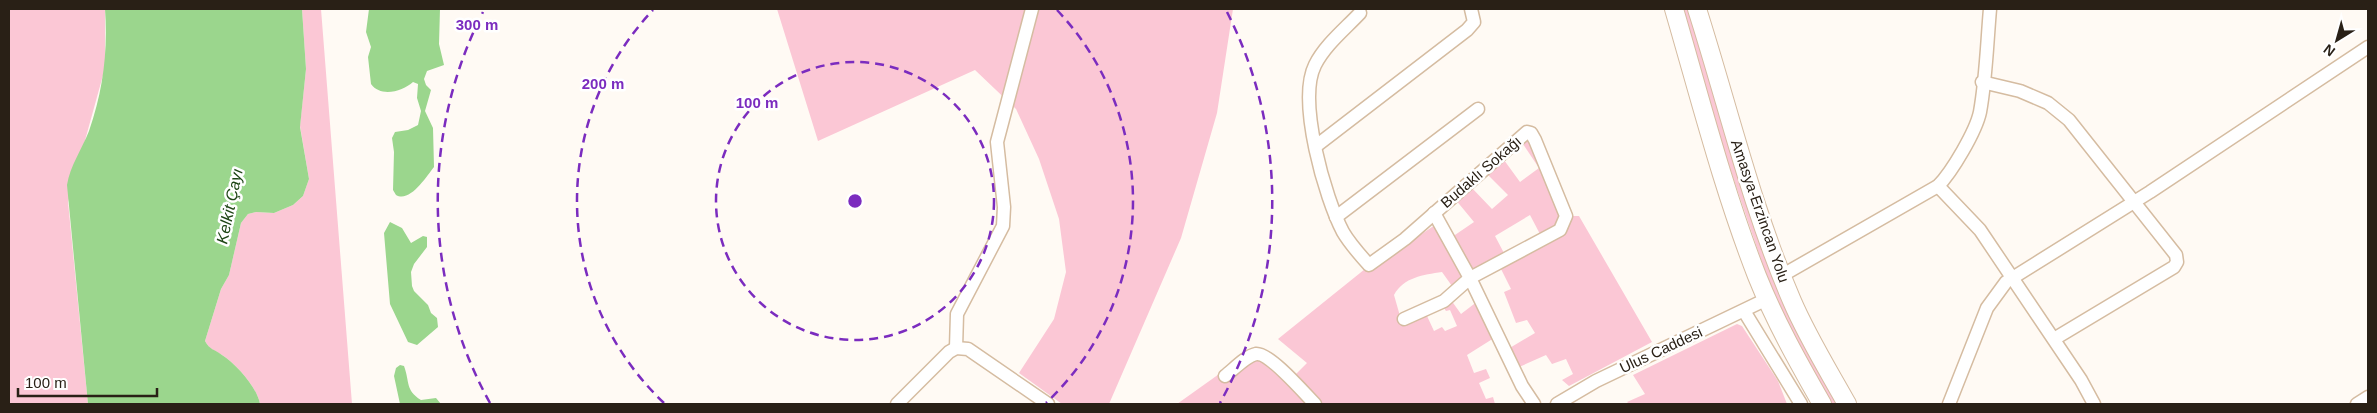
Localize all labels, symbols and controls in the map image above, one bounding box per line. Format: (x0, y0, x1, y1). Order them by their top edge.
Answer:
north arrow (2312, 15, 2362, 65)
text: 300 m (456, 16, 498, 33)
text: N (2320, 41, 2338, 60)
text: 200 m (582, 75, 624, 92)
text: 100 m (736, 94, 778, 111)
street label: Budaklı Sokağı (1437, 132, 1524, 211)
street label: Amasya-Erzincan Yolu (1728, 137, 1793, 285)
water label: Kelkit Çayı (213, 167, 246, 245)
centre of rings (846, 192, 864, 210)
street label: Ulus Caddesi (1617, 323, 1705, 376)
scale bar (18, 366, 156, 398)
text: 100 m (25, 374, 67, 391)

